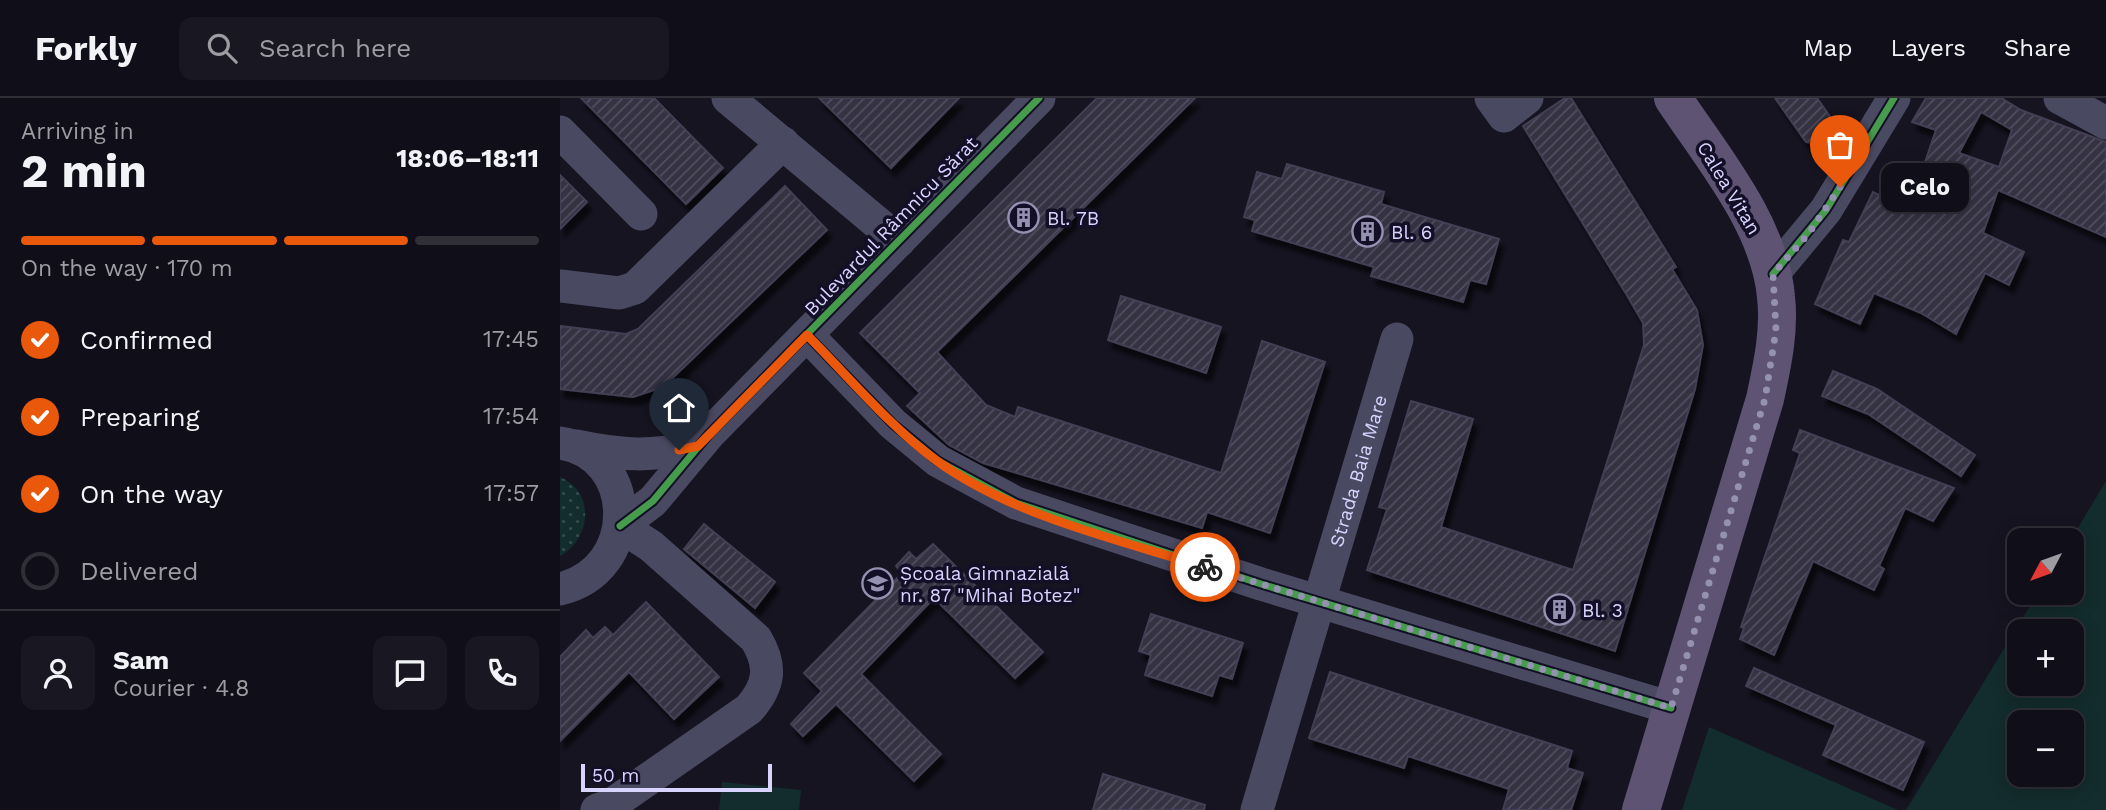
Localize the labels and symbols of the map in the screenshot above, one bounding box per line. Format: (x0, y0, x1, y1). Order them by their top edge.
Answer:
pin (1810, 115, 1870, 187)
street label: Bulevardul Râmnicu Sărat (800, 132, 982, 320)
street label: Calea Vitan (1692, 137, 1766, 239)
callout: Celo (1882, 162, 1970, 212)
building icon: Bl. 7B (1007, 201, 1041, 235)
place label: Bl. 7B (1047, 207, 1099, 230)
building icon: Bl. 6 (1351, 215, 1385, 249)
place label: Bl. 6 (1391, 221, 1432, 244)
pin (649, 378, 709, 450)
street label: Strada Baia Mare (1324, 392, 1391, 549)
north arrow (2007, 528, 2084, 606)
courier (1170, 532, 1240, 602)
place label: Școala Gimnazială nr. 87 "Mihai Botez" (900, 562, 1080, 607)
school or university icon: Școala Gimnazială nr. 87 "Mihai Botez" (860, 567, 894, 601)
building icon: Bl. 3 (1542, 593, 1576, 627)
place label: Bl. 3 (1582, 599, 1623, 622)
scale bar (581, 761, 772, 793)

